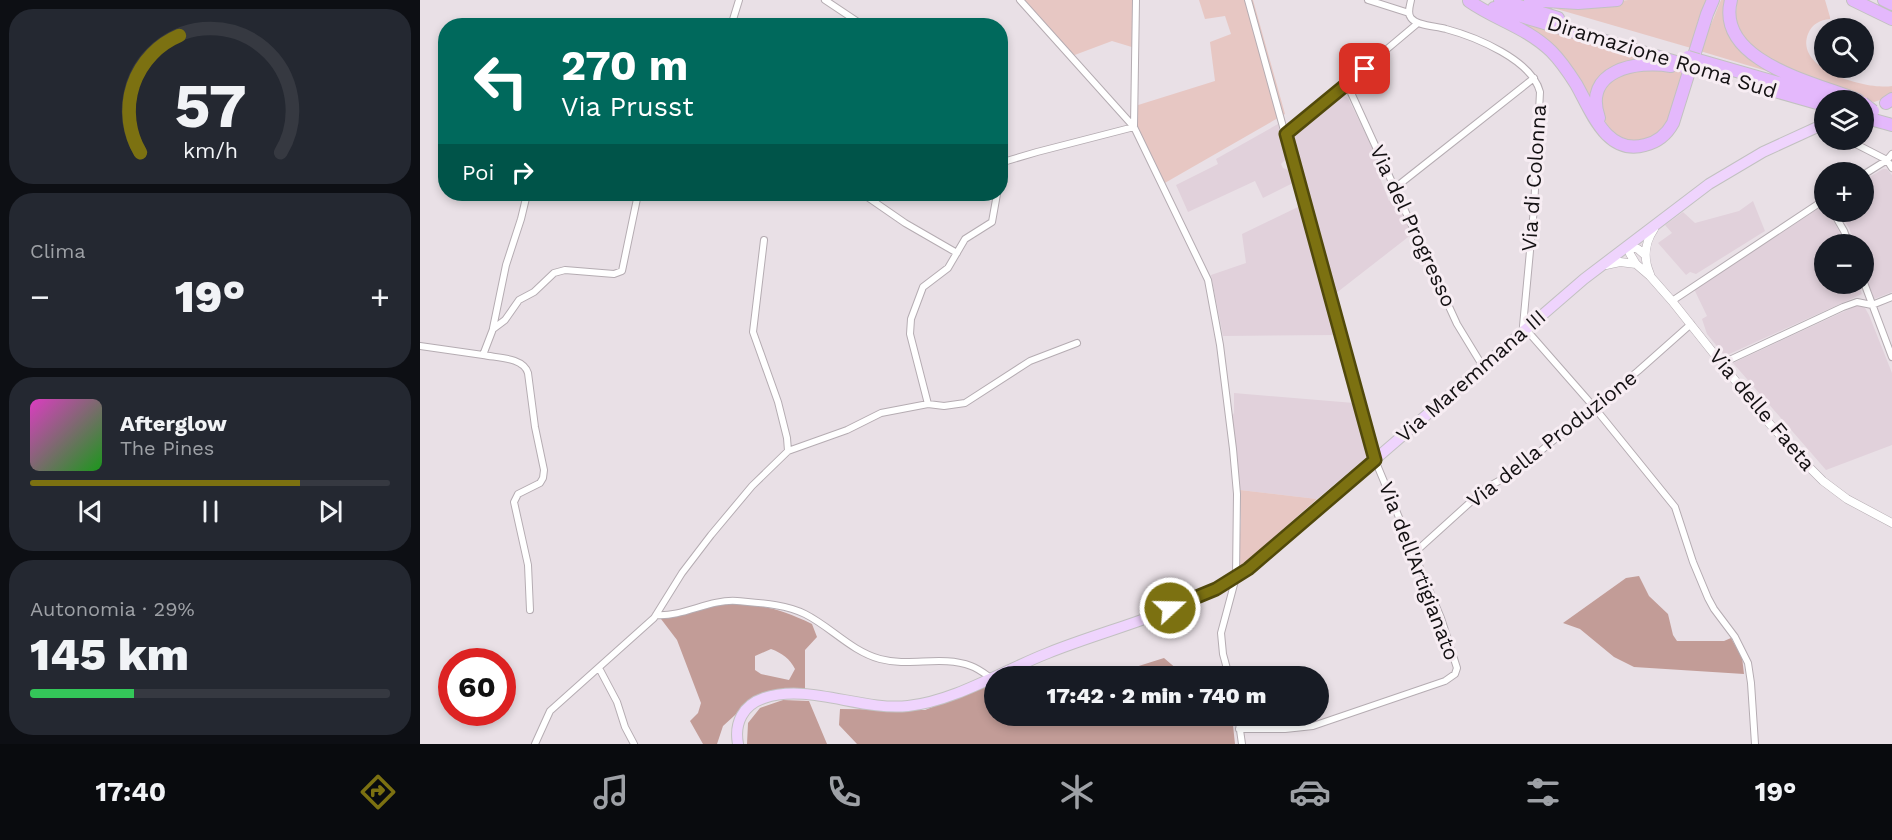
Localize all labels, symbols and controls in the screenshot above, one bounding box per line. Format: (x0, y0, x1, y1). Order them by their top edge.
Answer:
street label: Diramazione Roma Sud (1544, 10, 1780, 103)
map controls (1814, 18, 1874, 294)
button: search (1814, 18, 1874, 78)
text: 270 m (561, 41, 688, 90)
icon: left (462, 42, 540, 120)
pin (1339, 43, 1390, 94)
icon: arrive (1348, 52, 1381, 85)
text: 57 (174, 70, 246, 143)
button: layers (1814, 90, 1874, 150)
text: Via Prusst (561, 91, 693, 123)
street label: Via di Colonna (1516, 103, 1551, 252)
text: km/h (182, 139, 238, 164)
street label: Via del Progresso (1365, 141, 1462, 311)
icon: right (506, 156, 539, 189)
text: Poi (462, 160, 494, 185)
button: + (1814, 162, 1874, 222)
button: − (1814, 234, 1874, 294)
text: Clima (30, 239, 86, 263)
text: 19° (175, 270, 245, 323)
text: − (30, 277, 50, 316)
text: + (370, 277, 390, 316)
street label: Via Maremmana III (1391, 304, 1551, 447)
street label: Via delle Faeta (1704, 344, 1821, 476)
street label: Via della Produzione (1462, 364, 1642, 513)
text: Afterglow (120, 411, 227, 436)
text: The Pines (120, 436, 214, 460)
street label: Via dell'Artigianato (1374, 478, 1465, 663)
icon: previous (74, 495, 107, 528)
icon: pause (194, 495, 227, 528)
icon: next (314, 495, 347, 528)
position arrow (1138, 576, 1202, 640)
text: Autonomia · 29% (30, 597, 195, 621)
text: 145 km (30, 628, 189, 681)
speed limit sign: 60 (438, 648, 516, 726)
text: 17:42 · 2 min · 740 m (1047, 683, 1266, 708)
icon: directions (357, 771, 399, 813)
icon: music (590, 771, 632, 813)
icon: phone (823, 771, 865, 813)
icon: climate (1056, 771, 1098, 813)
icon: car (1289, 771, 1331, 813)
icon: filters (1522, 771, 1564, 813)
text: 17:40 (95, 776, 166, 808)
text: 19° (1755, 776, 1796, 808)

